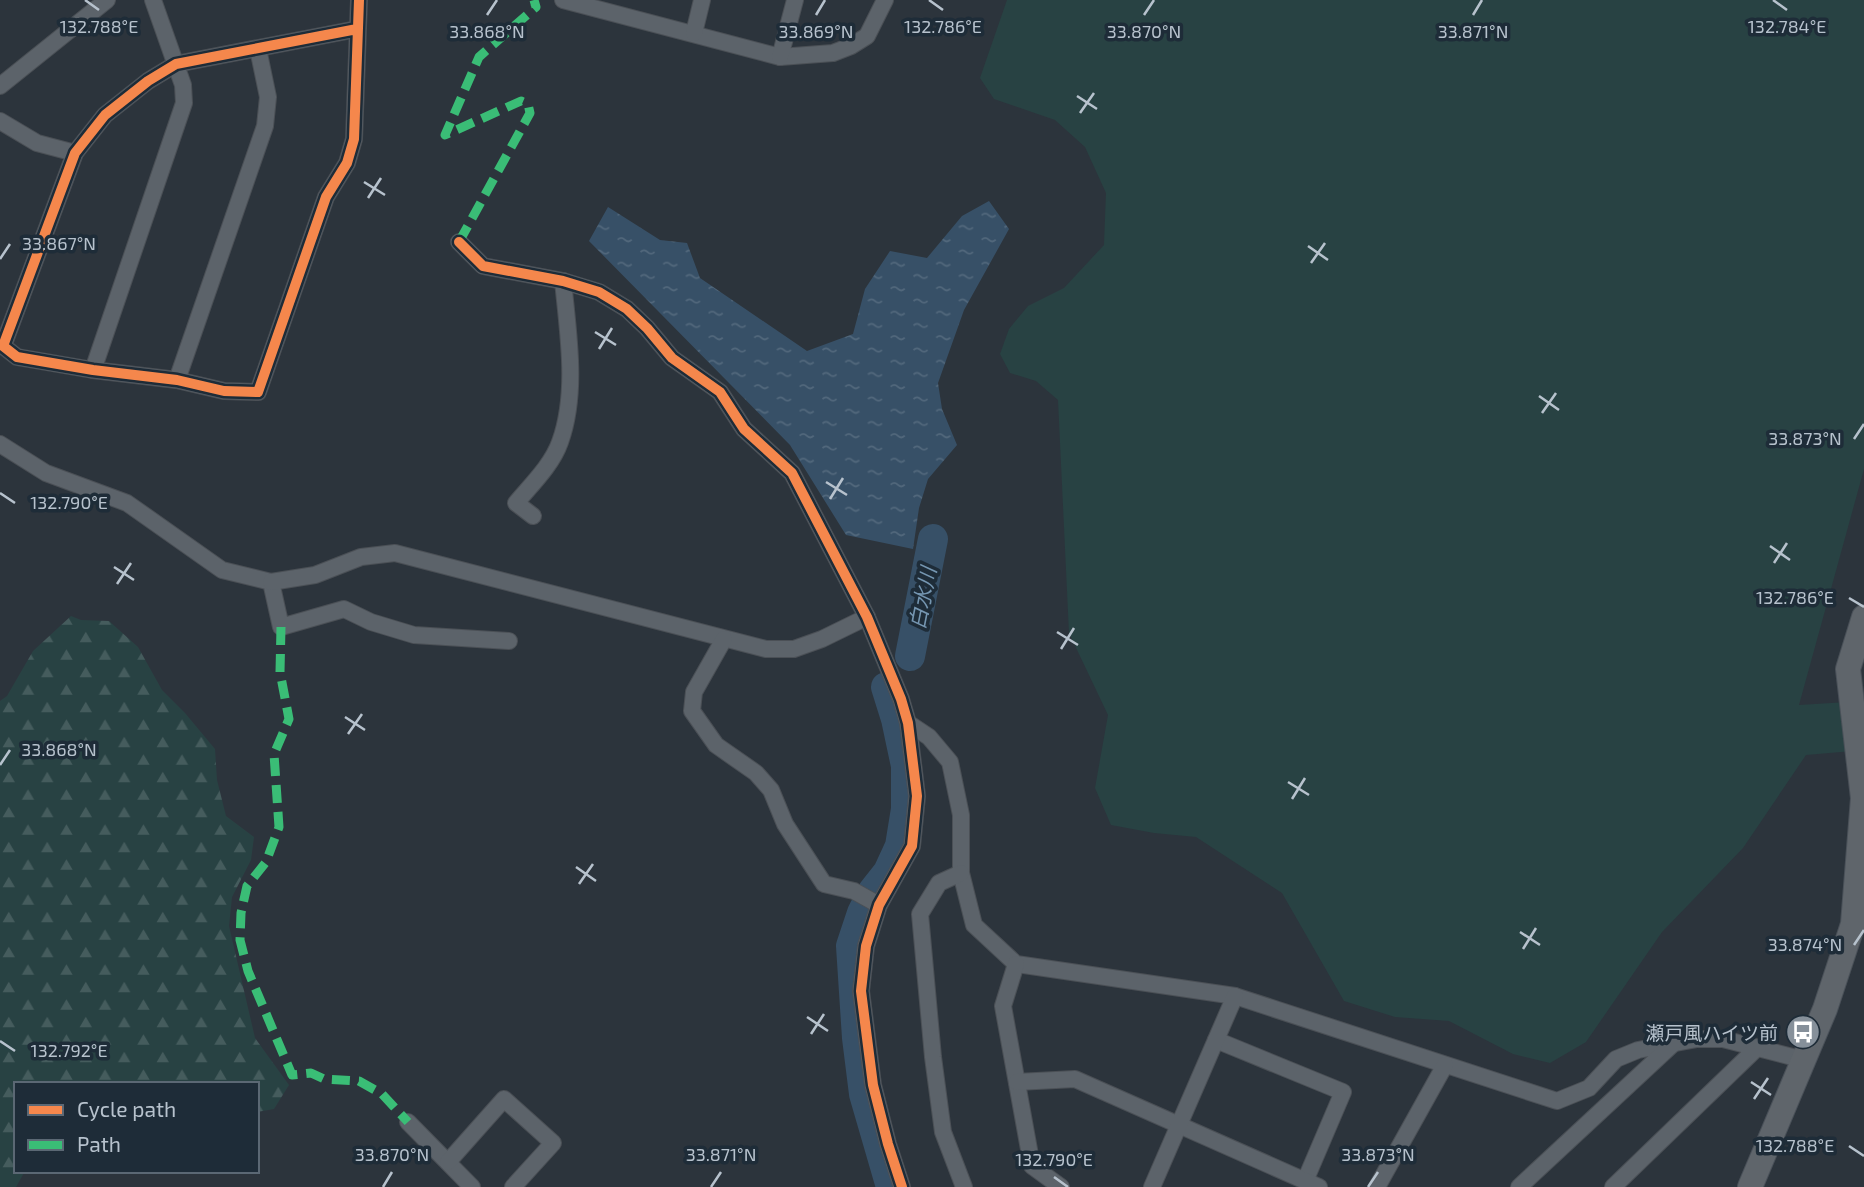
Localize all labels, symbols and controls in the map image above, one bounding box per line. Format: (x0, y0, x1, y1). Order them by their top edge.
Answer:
text: 132.788°E (60, 15, 138, 37)
text: 132.786°E (904, 15, 982, 37)
text: 132.784°E (1748, 15, 1826, 37)
text: 33.868°N (449, 20, 525, 42)
text: 33.869°N (779, 20, 853, 42)
text: 33.870°N (1107, 20, 1181, 42)
text: 33.871°N (1438, 20, 1508, 42)
text: 33.867°N (22, 232, 96, 254)
text: 33.873°N (1768, 427, 1842, 449)
text: 132.790°E (30, 491, 108, 513)
water label: 白水川 (904, 563, 941, 631)
text: 132.786°E (1756, 586, 1834, 608)
text: 33.868°N (21, 738, 97, 760)
text: 33.874°N (1768, 933, 1842, 955)
bus stop icon: 瀬戸風ハイツ前 (1784, 1013, 1822, 1051)
place label: 瀬戸風ハイツ前 (1645, 1021, 1778, 1044)
text: 132.792°E (30, 1039, 108, 1061)
legend (14, 1082, 259, 1173)
text: Cycle path (77, 1096, 176, 1121)
text: Path (77, 1131, 121, 1156)
text: 132.788°E (1756, 1134, 1834, 1156)
text: 33.870°N (355, 1143, 429, 1165)
text: 33.871°N (686, 1143, 756, 1165)
text: 33.873°N (1341, 1143, 1415, 1165)
text: 132.790°E (1015, 1148, 1093, 1170)

